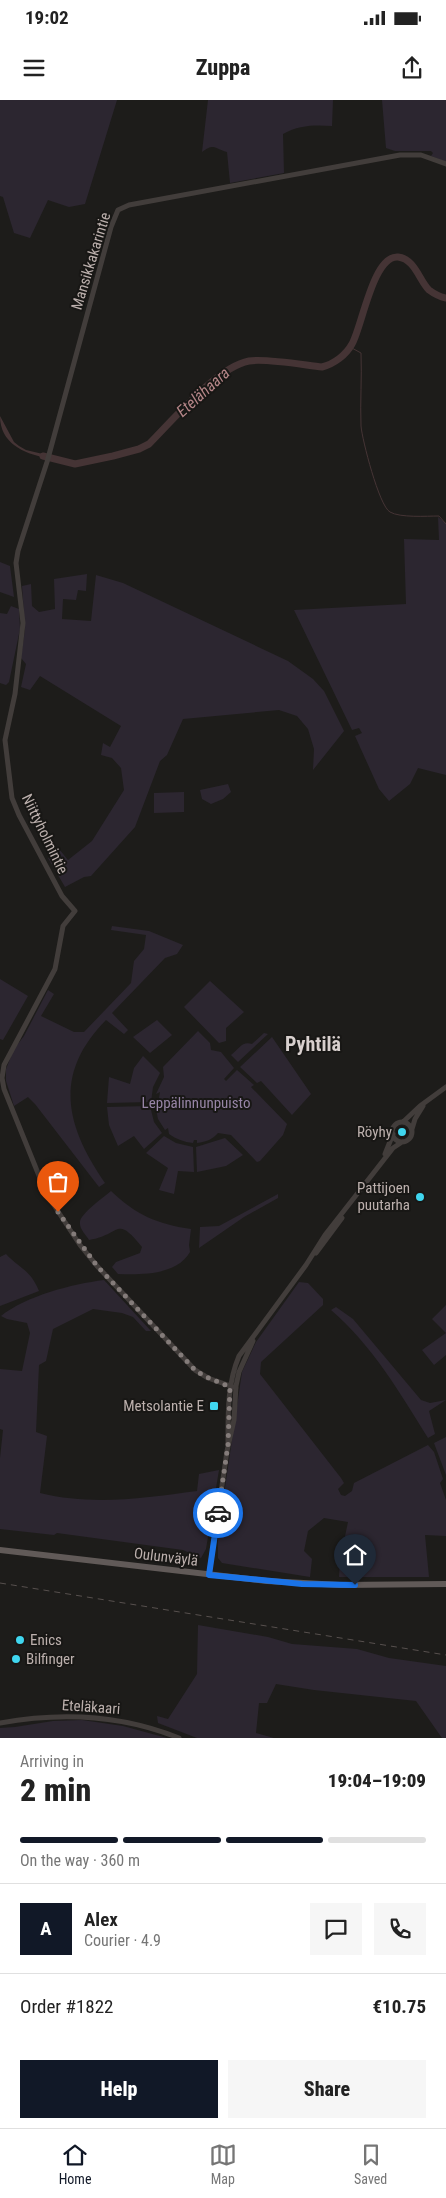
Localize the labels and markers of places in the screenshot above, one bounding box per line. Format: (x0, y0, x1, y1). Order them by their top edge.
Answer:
place label: Röyhy (357, 1123, 392, 1141)
marker: Röyhy (396, 1126, 408, 1138)
pin (37, 1161, 79, 1212)
place label: Pattijoen puutarha (357, 1179, 410, 1214)
marker: Pattijoen puutarha (414, 1191, 426, 1203)
place label: Metsolantie E (123, 1397, 204, 1415)
marker: Metsolantie E (208, 1400, 220, 1412)
pin (334, 1534, 376, 1585)
place label: Enics (30, 1631, 62, 1649)
marker: Enics (14, 1634, 26, 1646)
place label: Bilfinger (26, 1650, 75, 1668)
marker: Bilfinger (10, 1653, 22, 1665)

